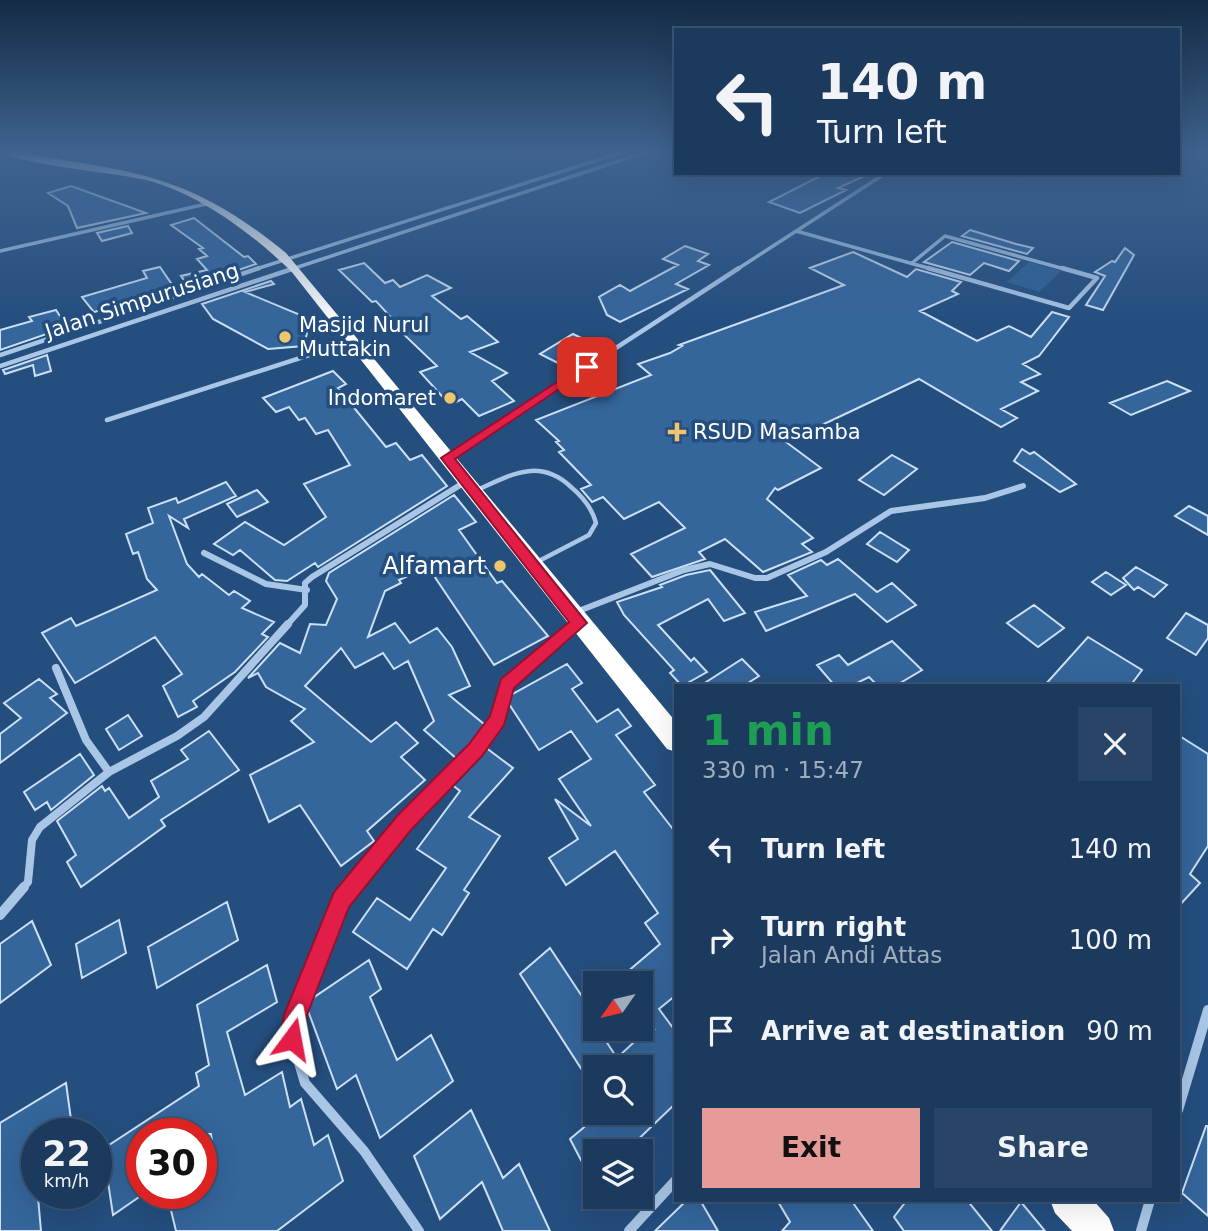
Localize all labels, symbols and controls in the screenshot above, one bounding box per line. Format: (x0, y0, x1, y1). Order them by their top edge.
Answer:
text: 140 m (817, 54, 987, 111)
icon: left (702, 56, 793, 147)
text: Turn left (817, 113, 947, 151)
street label: Jalan Simpurusiang (40, 258, 242, 344)
place label: Masjid Nurul Muttakin (299, 313, 429, 361)
marker: Masjid Nurul Muttakin (277, 329, 293, 345)
pin (557, 337, 617, 397)
icon: arrive (568, 348, 606, 386)
place label: Indomaret (328, 386, 436, 410)
marker: Indomaret (442, 390, 458, 406)
place label: RSUD Masamba (693, 420, 861, 444)
marker: RSUD Masamba (667, 422, 687, 442)
place label: Alfamart (382, 552, 486, 580)
marker: Alfamart (492, 558, 508, 574)
text: 1 min (702, 706, 834, 755)
button: close (1078, 707, 1152, 781)
text: 330 m · 15:47 (702, 757, 864, 783)
icon: left (702, 830, 740, 868)
text: Turn left (761, 834, 885, 864)
text: 140 m (1069, 834, 1152, 864)
text: Turn right (761, 912, 906, 942)
icon: right (702, 921, 740, 959)
text: 100 m (1069, 925, 1152, 955)
text: Jalan Andi Attas (761, 942, 942, 968)
north arrow (583, 971, 653, 1041)
map controls (583, 971, 653, 1209)
position arrow (255, 1002, 329, 1076)
icon: arrive (702, 1012, 740, 1050)
text: Arrive at destination (761, 1016, 1065, 1046)
text: 90 m (1086, 1016, 1153, 1046)
button: search (583, 1055, 653, 1125)
button: Exit (702, 1108, 920, 1188)
button: Share (934, 1108, 1152, 1188)
speed limit sign: 30 (126, 1118, 217, 1209)
text: 22 (42, 1134, 91, 1174)
button: layers (583, 1139, 653, 1209)
text: km/h (44, 1170, 89, 1191)

